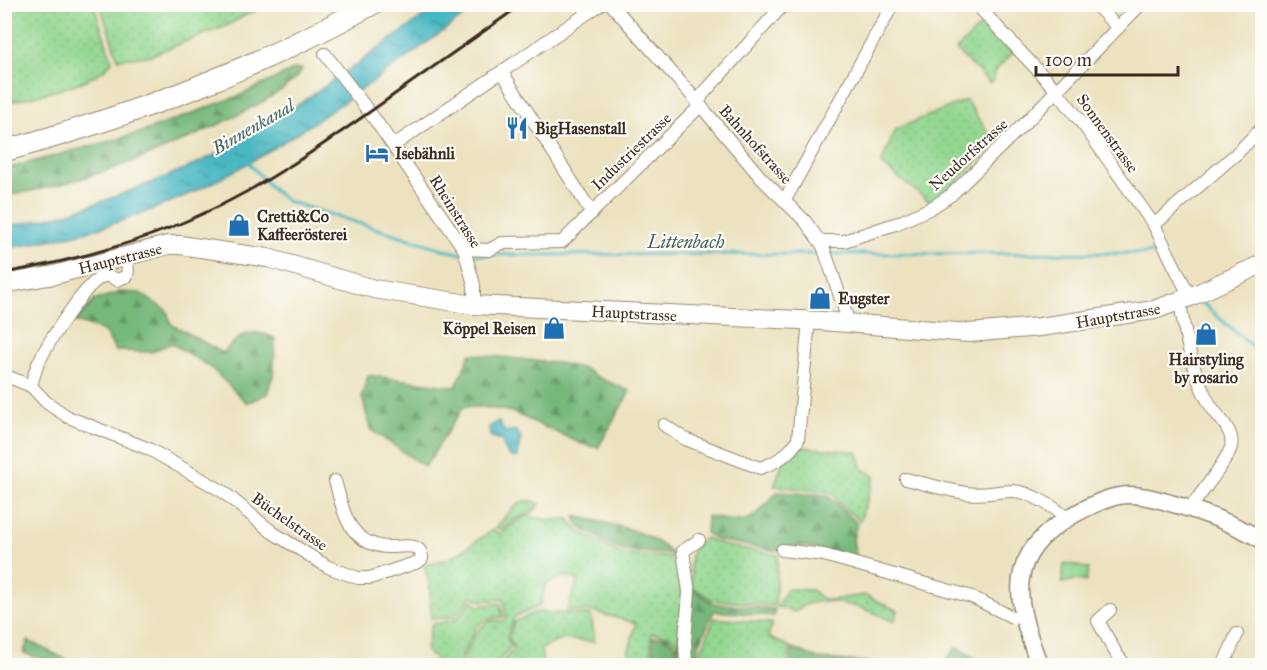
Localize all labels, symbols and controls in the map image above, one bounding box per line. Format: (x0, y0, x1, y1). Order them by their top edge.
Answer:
scale bar (1036, 39, 1178, 77)
text: 100 m (1045, 49, 1092, 71)
street label: Sonnenstrasse (1073, 90, 1143, 177)
water label: Binnenkanal (207, 94, 300, 160)
street label: Bahnhofstrasse (715, 101, 796, 188)
street label: Industriestrasse (588, 108, 675, 194)
street label: Neudorfstrasse (925, 114, 1012, 194)
restaurant icon: BigHasenstall (504, 115, 530, 141)
place label: BigHasenstall (535, 119, 627, 139)
hotel icon: Isebähnli (364, 140, 390, 166)
place label: Isebähnli (395, 144, 456, 163)
street label: Rheinstrasse (426, 171, 486, 252)
place label: Cretti&Co Kaffeerösterei (257, 207, 348, 244)
shop icon: Cretti&Co Kaffeerösterei (226, 212, 252, 238)
water label: Littenbach (646, 231, 725, 253)
street label: Hauptstrasse (76, 239, 164, 278)
shop icon: Eugster (807, 285, 833, 311)
place label: Eugster (838, 289, 891, 309)
street label: Hauptstrasse (1074, 299, 1162, 332)
street label: Hauptstrasse (591, 302, 677, 325)
shop icon: Köppel Reisen (541, 315, 567, 341)
place label: Köppel Reisen (443, 319, 536, 339)
shop icon: Hairstyling by rosario (1193, 321, 1219, 347)
place label: Hairstyling by rosario (1169, 350, 1244, 388)
street label: Büchelstrasse (248, 488, 332, 555)

